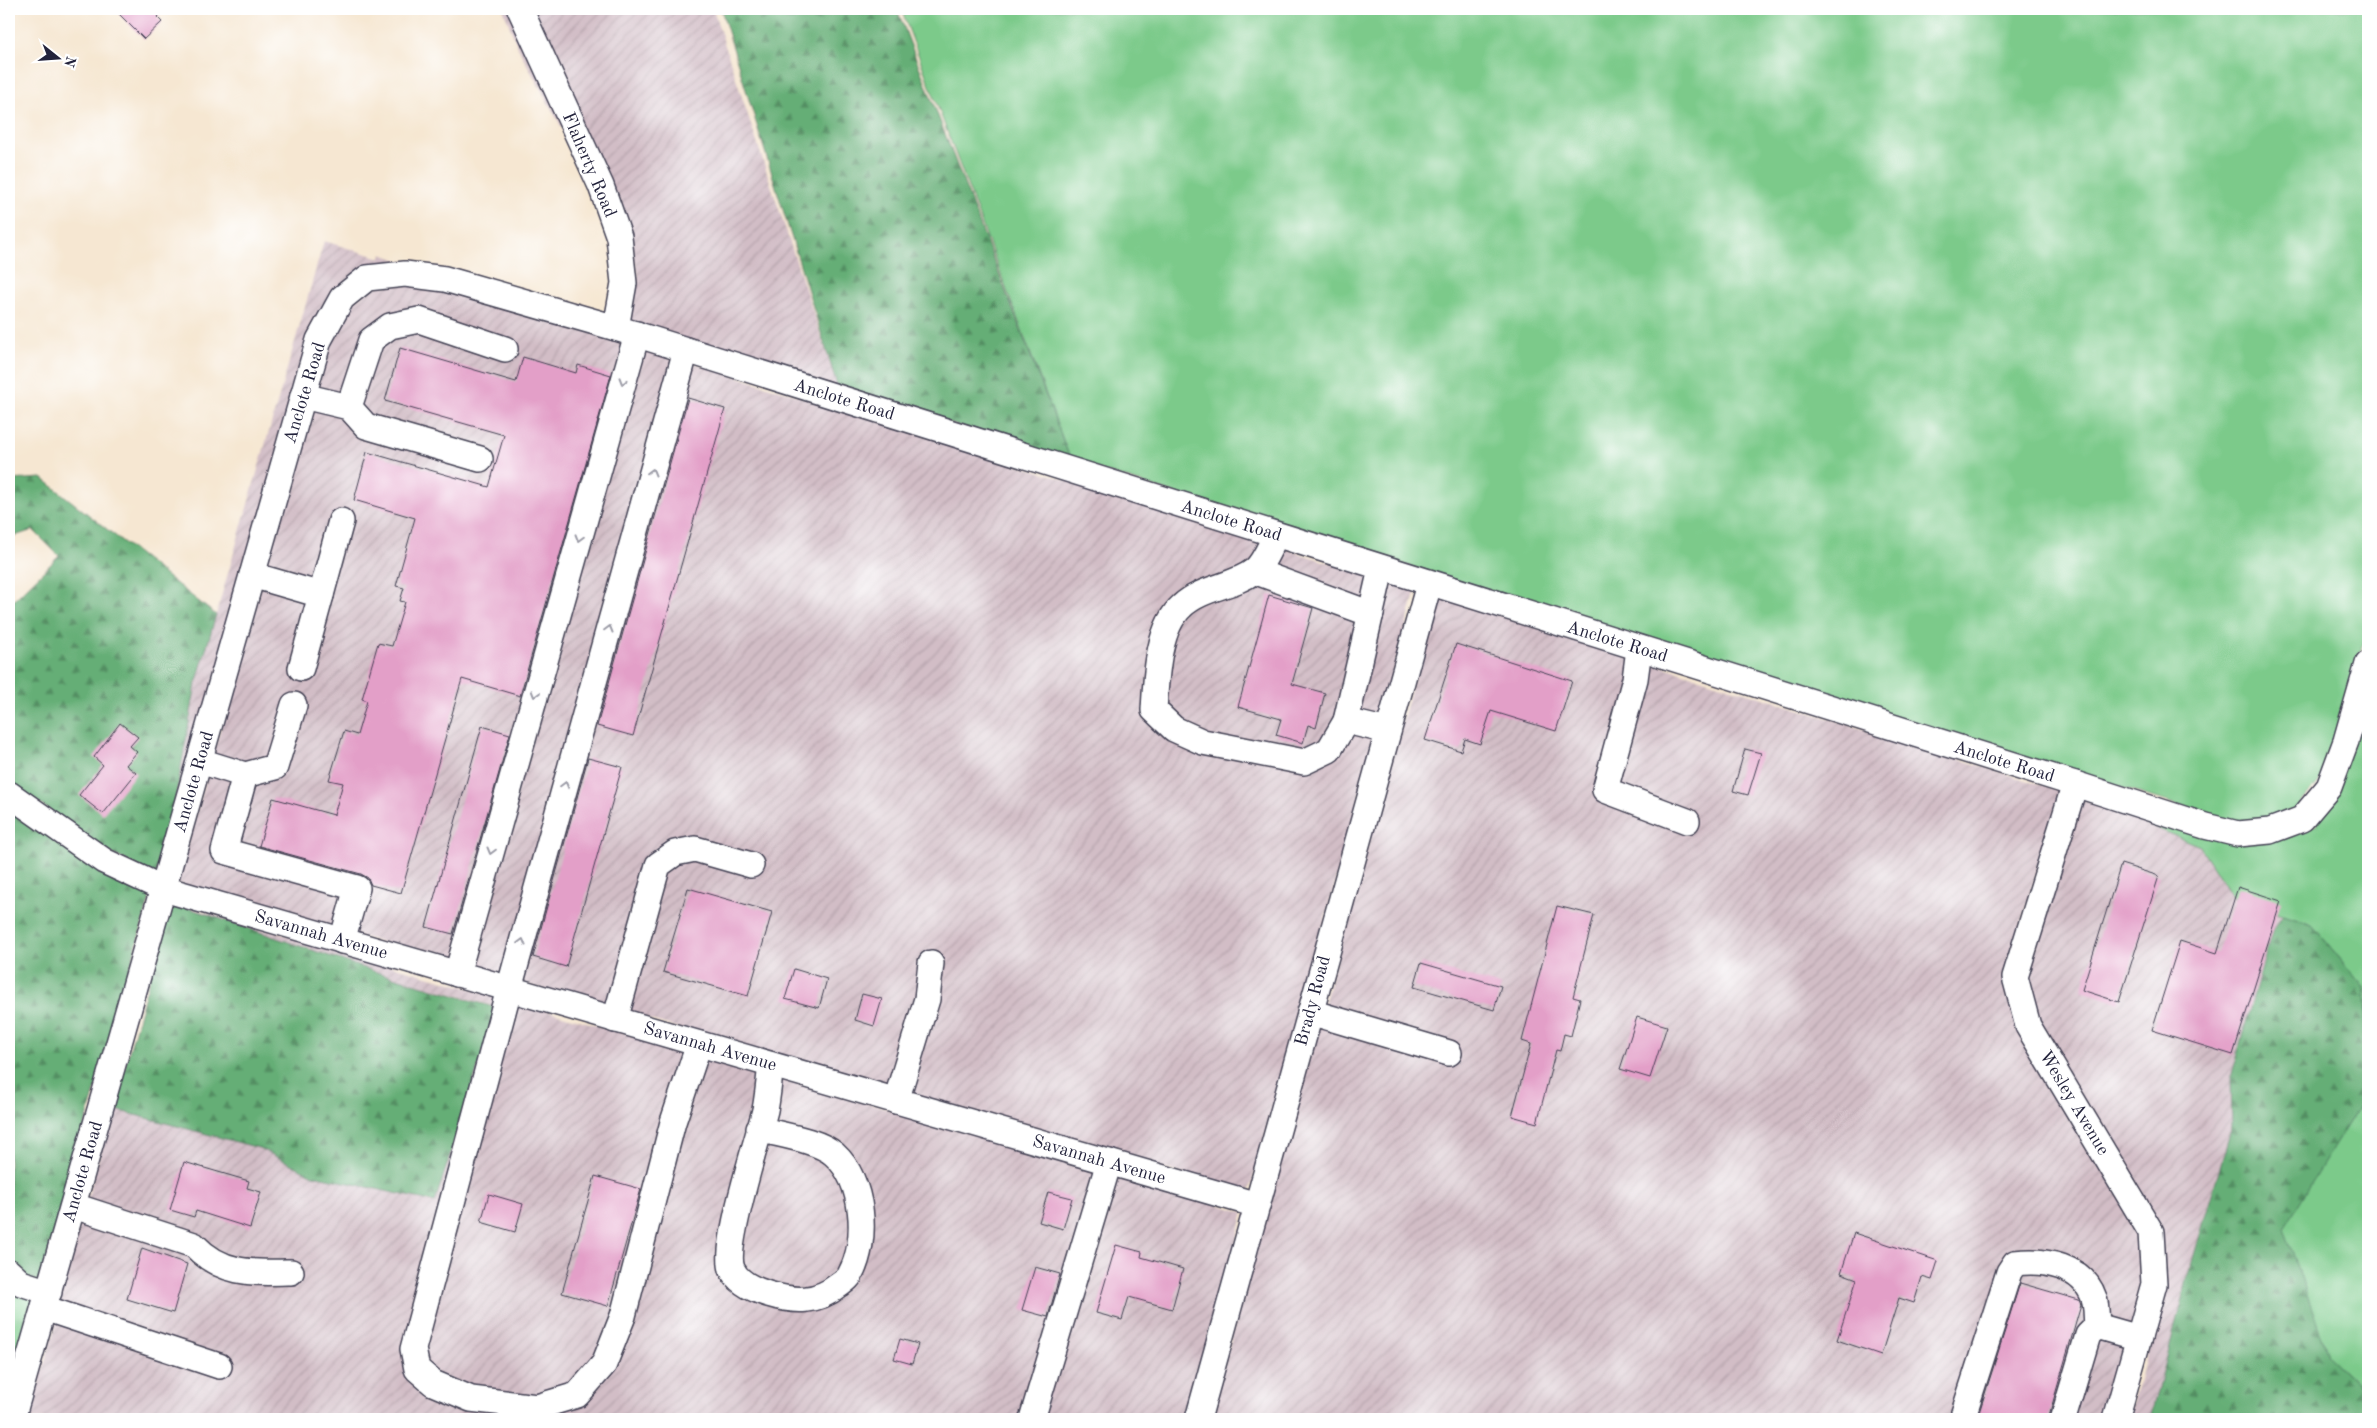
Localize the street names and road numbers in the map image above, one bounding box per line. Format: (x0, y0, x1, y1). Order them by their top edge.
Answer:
street label: Flaherty Road (559, 110, 619, 220)
street label: Anclote Road (281, 340, 329, 446)
street label: Anclote Road (791, 376, 897, 424)
street label: Anclote Road (1178, 497, 1284, 545)
street label: Anclote Road (1564, 618, 1670, 666)
street label: Anclote Road (171, 729, 217, 835)
street label: Anclote Road (1951, 738, 2057, 786)
street label: Savannah Avenue (252, 907, 390, 963)
street label: Brady Road (1292, 954, 1334, 1048)
street label: Savannah Avenue (641, 1019, 779, 1075)
street label: Wesley Avenue (2036, 1048, 2112, 1158)
street label: Anclote Road (60, 1119, 106, 1225)
street label: Savannah Avenue (1030, 1132, 1168, 1188)

